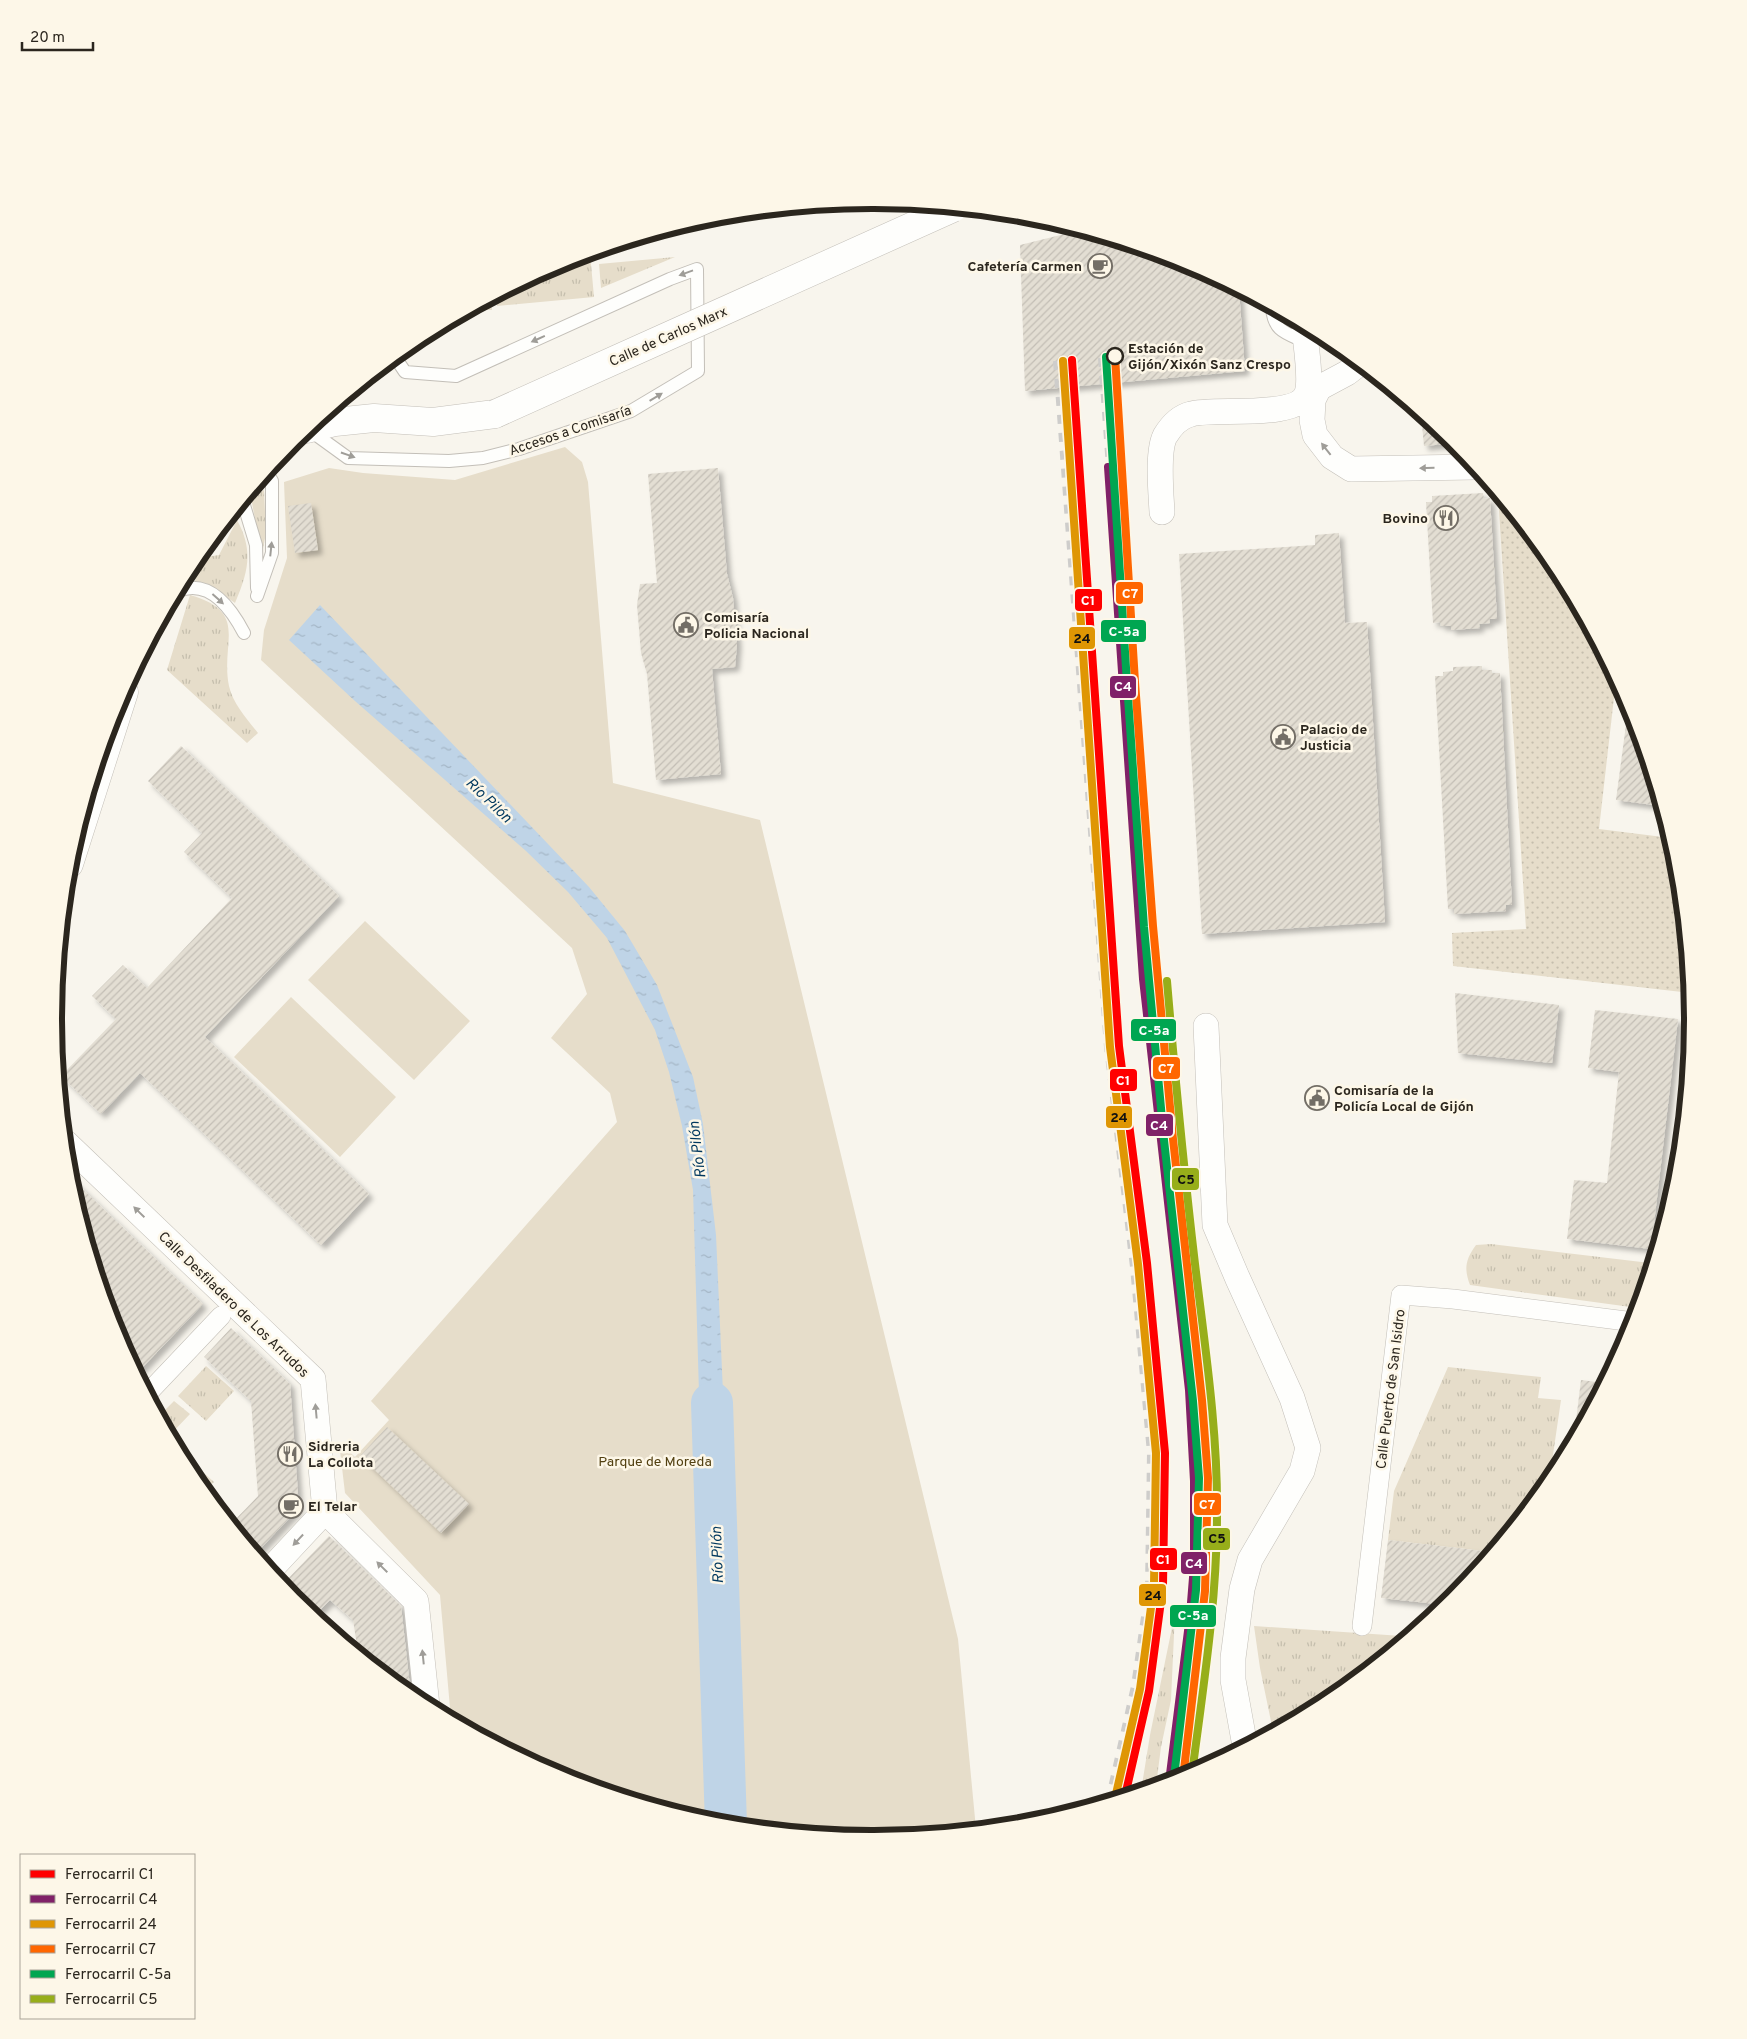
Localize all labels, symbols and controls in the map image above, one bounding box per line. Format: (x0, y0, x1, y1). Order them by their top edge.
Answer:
scale bar (22, 20, 94, 52)
text: 20 m (30, 29, 65, 48)
cafe icon: Cafetería Carmen (1087, 253, 1113, 279)
place label: Cafetería Carmen (967, 259, 1082, 276)
one-way arrow (678, 269, 693, 277)
street label: Calle de Carlos Marx (607, 304, 730, 371)
one-way arrow (531, 335, 545, 343)
place label: Estación de Gijón/Xixón Sanz Crespo (1128, 341, 1291, 374)
marker: Estación de Gijón/Xixón Sanz Crespo (1106, 347, 1124, 365)
one-way arrow (649, 392, 662, 401)
street label: Accesos a Comisaría (507, 403, 634, 460)
one-way arrow (1321, 442, 1331, 456)
one-way arrow (341, 451, 356, 459)
one-way arrow (1418, 464, 1434, 472)
restaurant icon: Bovino (1433, 505, 1459, 531)
place label: Bovino (1382, 511, 1428, 528)
one-way arrow (268, 541, 276, 557)
line badge: C7 (1115, 581, 1144, 605)
text: C7 (1122, 586, 1138, 603)
line badge: C1 (1074, 588, 1103, 612)
one-way arrow (211, 593, 224, 604)
text: C1 (1081, 593, 1095, 610)
place label: Comisaría Policia Nacional (704, 610, 809, 643)
public building icon: Comisaría Policia Nacional (673, 612, 699, 638)
line badge: C-5a (1100, 619, 1147, 643)
text: C-5a (1109, 624, 1139, 641)
line badge: 24 (1068, 626, 1096, 650)
text: 24 (1073, 631, 1091, 648)
line badge: C4 (1109, 675, 1137, 699)
text: C4 (1114, 679, 1132, 696)
place label: Palacio de Justicia (1300, 722, 1367, 755)
public building icon: Palacio de Justicia (1270, 724, 1296, 750)
water label: Río Pilón (461, 774, 515, 828)
line badge: C-5a (1130, 1018, 1177, 1042)
text: C-5a (1139, 1023, 1169, 1040)
line badge: C7 (1152, 1056, 1181, 1080)
text: C7 (1158, 1061, 1174, 1078)
line badge: C1 (1109, 1068, 1138, 1092)
text: C1 (1116, 1073, 1130, 1090)
place label: Comisaría de la Policía Local de Gijón (1334, 1083, 1474, 1116)
public building icon: Comisaría de la Policía Local de Gijón (1304, 1085, 1330, 1111)
line badge: 24 (1105, 1105, 1133, 1129)
text: 24 (1110, 1110, 1128, 1127)
line badge: C4 (1145, 1113, 1174, 1137)
text: C4 (1150, 1118, 1168, 1135)
water label: Río Pilón (686, 1120, 711, 1179)
line badge: C5 (1171, 1167, 1200, 1191)
text: C5 (1177, 1172, 1195, 1189)
one-way arrow (133, 1206, 145, 1218)
street label: Calle Desfiladero de Los Arrudos (154, 1229, 312, 1382)
street label: Calle Puerto de San Isidro (1373, 1308, 1410, 1470)
one-way arrow (311, 1403, 319, 1419)
place label: Sidreria La Collota (308, 1439, 373, 1472)
restaurant icon: Sidreria La Collota (277, 1441, 303, 1467)
park label: Parque de Moreda (598, 1454, 712, 1471)
line badge: C7 (1193, 1492, 1222, 1516)
cafe icon: El Telar (278, 1493, 304, 1519)
text: C7 (1199, 1497, 1215, 1514)
place label: El Telar (308, 1499, 357, 1516)
water label: Río Pilón (708, 1526, 729, 1584)
line badge: C5 (1202, 1527, 1231, 1551)
text: C5 (1208, 1531, 1226, 1548)
one-way arrow (292, 1534, 304, 1546)
line badge: C1 (1149, 1547, 1178, 1571)
line badge: C4 (1180, 1551, 1208, 1575)
text: C1 (1156, 1552, 1170, 1569)
text: C4 (1185, 1556, 1203, 1573)
one-way arrow (376, 1561, 388, 1573)
line badge: 24 (1138, 1583, 1167, 1607)
text: 24 (1144, 1588, 1162, 1605)
line badge: C-5a (1169, 1604, 1217, 1628)
text: C-5a (1178, 1608, 1208, 1625)
one-way arrow (419, 1649, 427, 1665)
legend (20, 1854, 195, 2019)
text: Ferrocarril C1 (65, 1866, 154, 1885)
text: Ferrocarril C4 (65, 1891, 158, 1910)
text: Ferrocarril 24 (65, 1916, 157, 1935)
text: Ferrocarril C7 (65, 1941, 156, 1960)
text: Ferrocarril C-5a (65, 1966, 171, 1985)
text: Ferrocarril C5 (65, 1991, 158, 2010)

